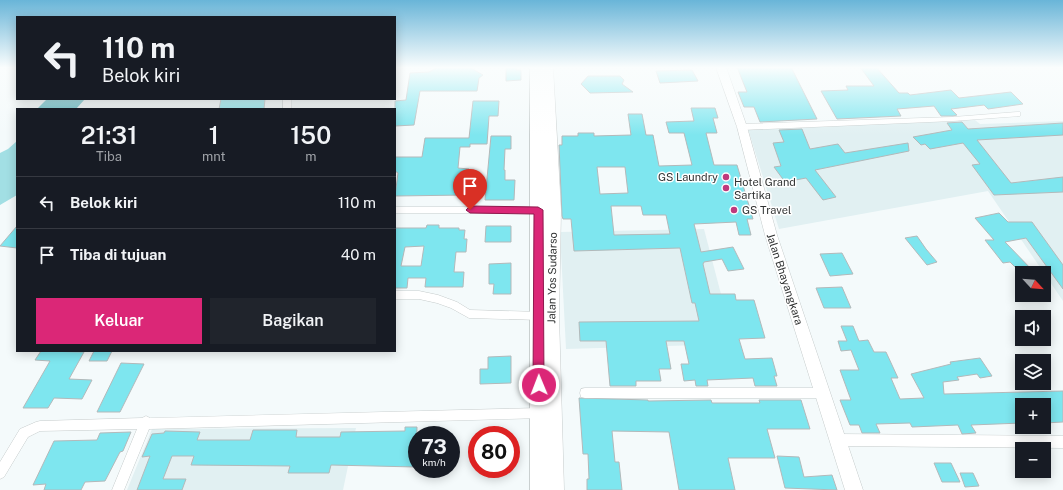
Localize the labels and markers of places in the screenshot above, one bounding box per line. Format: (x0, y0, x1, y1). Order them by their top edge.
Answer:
pin (453, 169, 487, 210)
place label: GS Laundry (658, 171, 718, 183)
marker: GS Laundry (721, 172, 731, 182)
place label: Hotel Grand Sartika (734, 176, 796, 201)
marker: Hotel Grand Sartika (721, 183, 731, 193)
place label: GS Travel (742, 204, 791, 216)
marker: GS Travel (729, 205, 739, 215)

